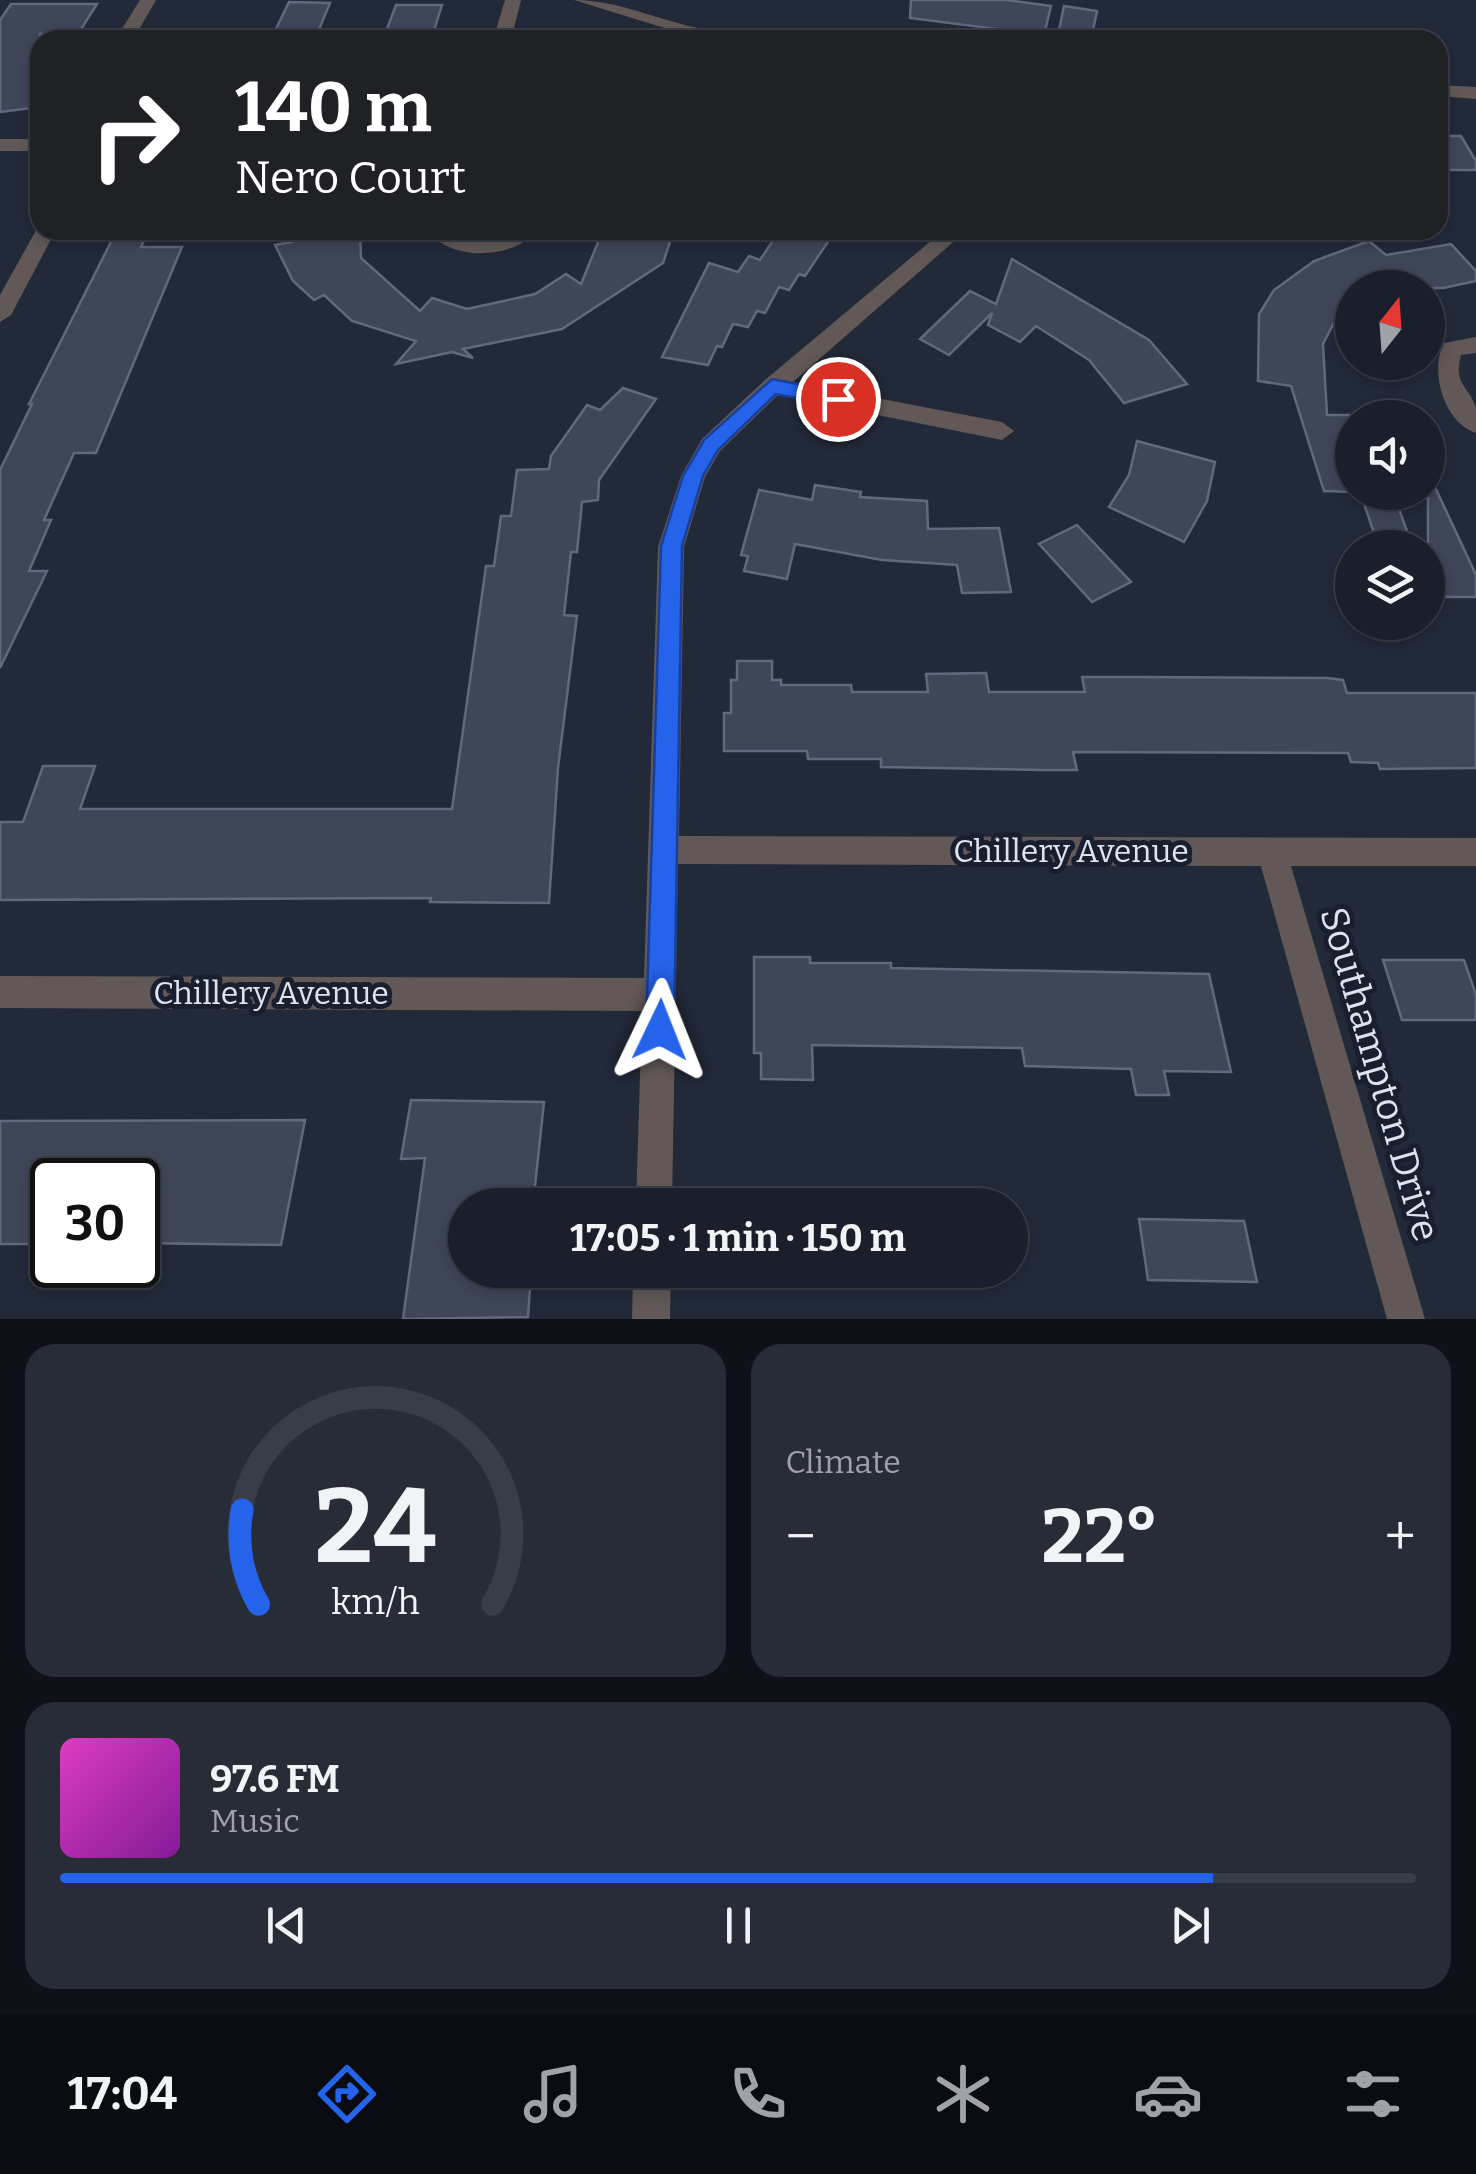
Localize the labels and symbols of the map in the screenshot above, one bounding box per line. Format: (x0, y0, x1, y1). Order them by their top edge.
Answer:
north arrow (1335, 270, 1445, 380)
pin (796, 357, 881, 442)
street label: Chillery Avenue (953, 832, 1189, 870)
street label: Southampton Drive (1310, 902, 1450, 1246)
street label: Chillery Avenue (153, 974, 389, 1012)
position arrow (608, 978, 712, 1082)
speed limit sign: 30 (30, 1158, 160, 1288)

